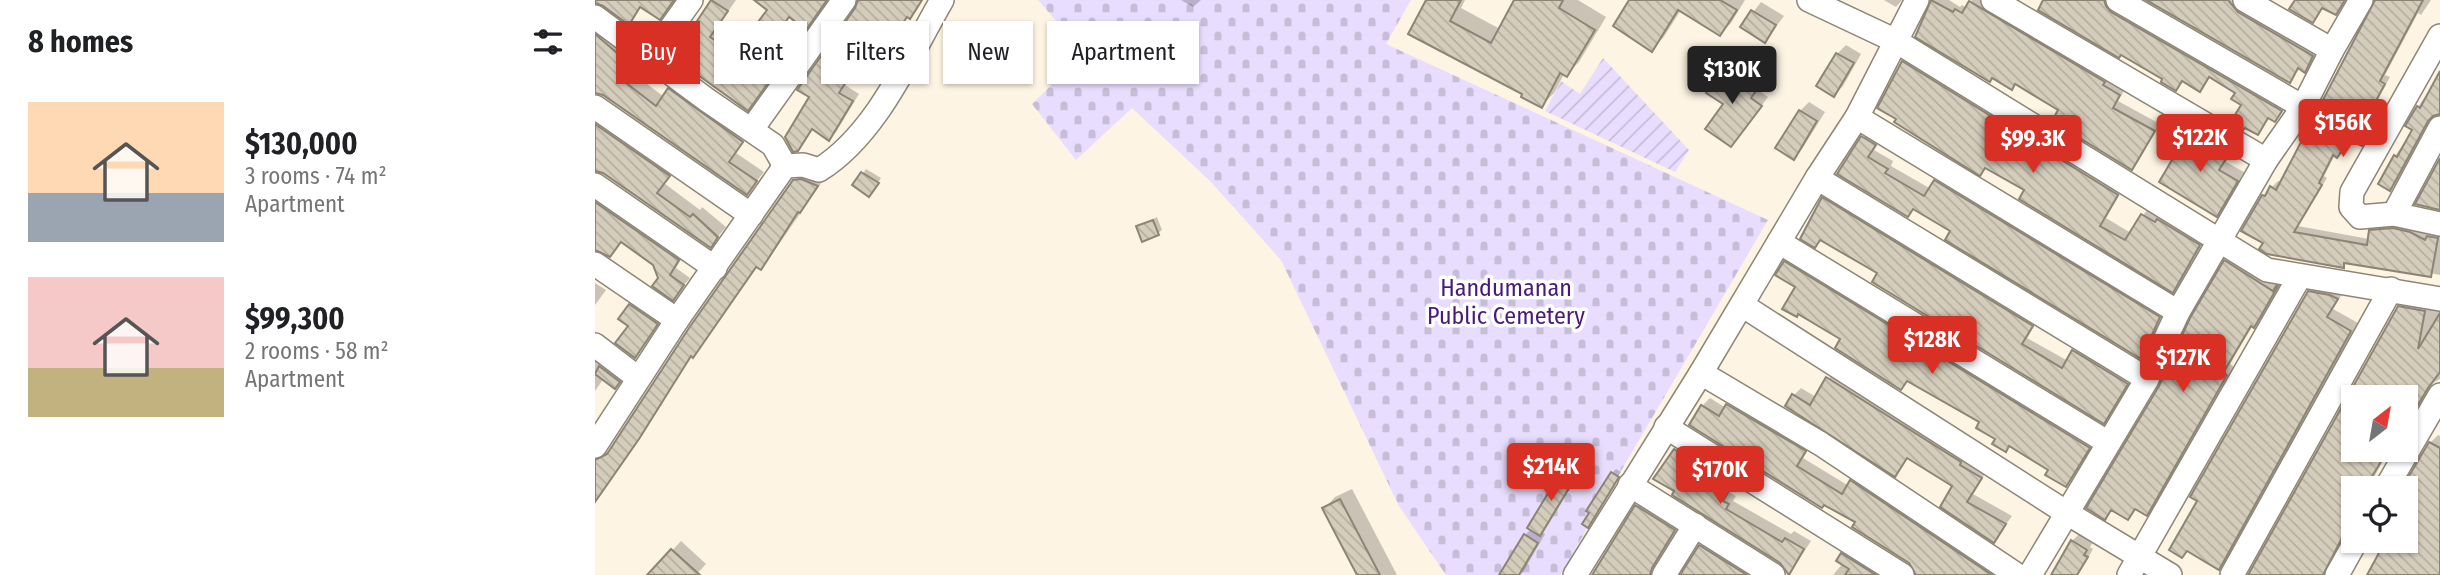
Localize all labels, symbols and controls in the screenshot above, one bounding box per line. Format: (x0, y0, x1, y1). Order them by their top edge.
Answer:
chip: Buy (616, 21, 700, 84)
chip: Rent (714, 21, 807, 84)
chip: Filters (821, 21, 929, 84)
chip: New (943, 21, 1033, 84)
chip: Apartment (1047, 21, 1199, 84)
icon: filters (529, 23, 567, 61)
text: 8 homes (28, 24, 133, 60)
pin: $130K (1683, 46, 1781, 106)
text: $130K (1703, 55, 1761, 83)
pin: $156K (2294, 100, 2392, 159)
text: $156K (2314, 108, 2372, 136)
pin: $122K (2151, 114, 2249, 174)
pin: $99.3K (1976, 116, 2090, 175)
text: $122K (2172, 123, 2228, 151)
text: $99.3K (2001, 124, 2065, 152)
text: $130,000 (245, 126, 358, 162)
icon: home (84, 130, 168, 214)
text: 3 rooms · 74 m² (245, 162, 387, 190)
text: Apartment (245, 190, 345, 218)
park label: Handumanan Public Cemetery (1427, 274, 1585, 330)
text: $99,300 (245, 301, 345, 337)
icon: home (84, 305, 168, 389)
pin: $128K (1883, 316, 1981, 376)
text: $128K (1904, 325, 1960, 353)
pin: $127K (2134, 334, 2232, 394)
text: 2 rooms · 58 m² (245, 337, 389, 365)
text: $127K (2156, 343, 2210, 371)
text: Apartment (245, 365, 345, 393)
north arrow (2341, 385, 2419, 462)
map controls (2341, 385, 2418, 553)
pin: $214K (1502, 444, 1600, 503)
pin: $170K (1671, 447, 1769, 506)
text: $214K (1523, 452, 1579, 480)
text: $170K (1692, 455, 1748, 483)
button: locate (2341, 476, 2418, 553)

